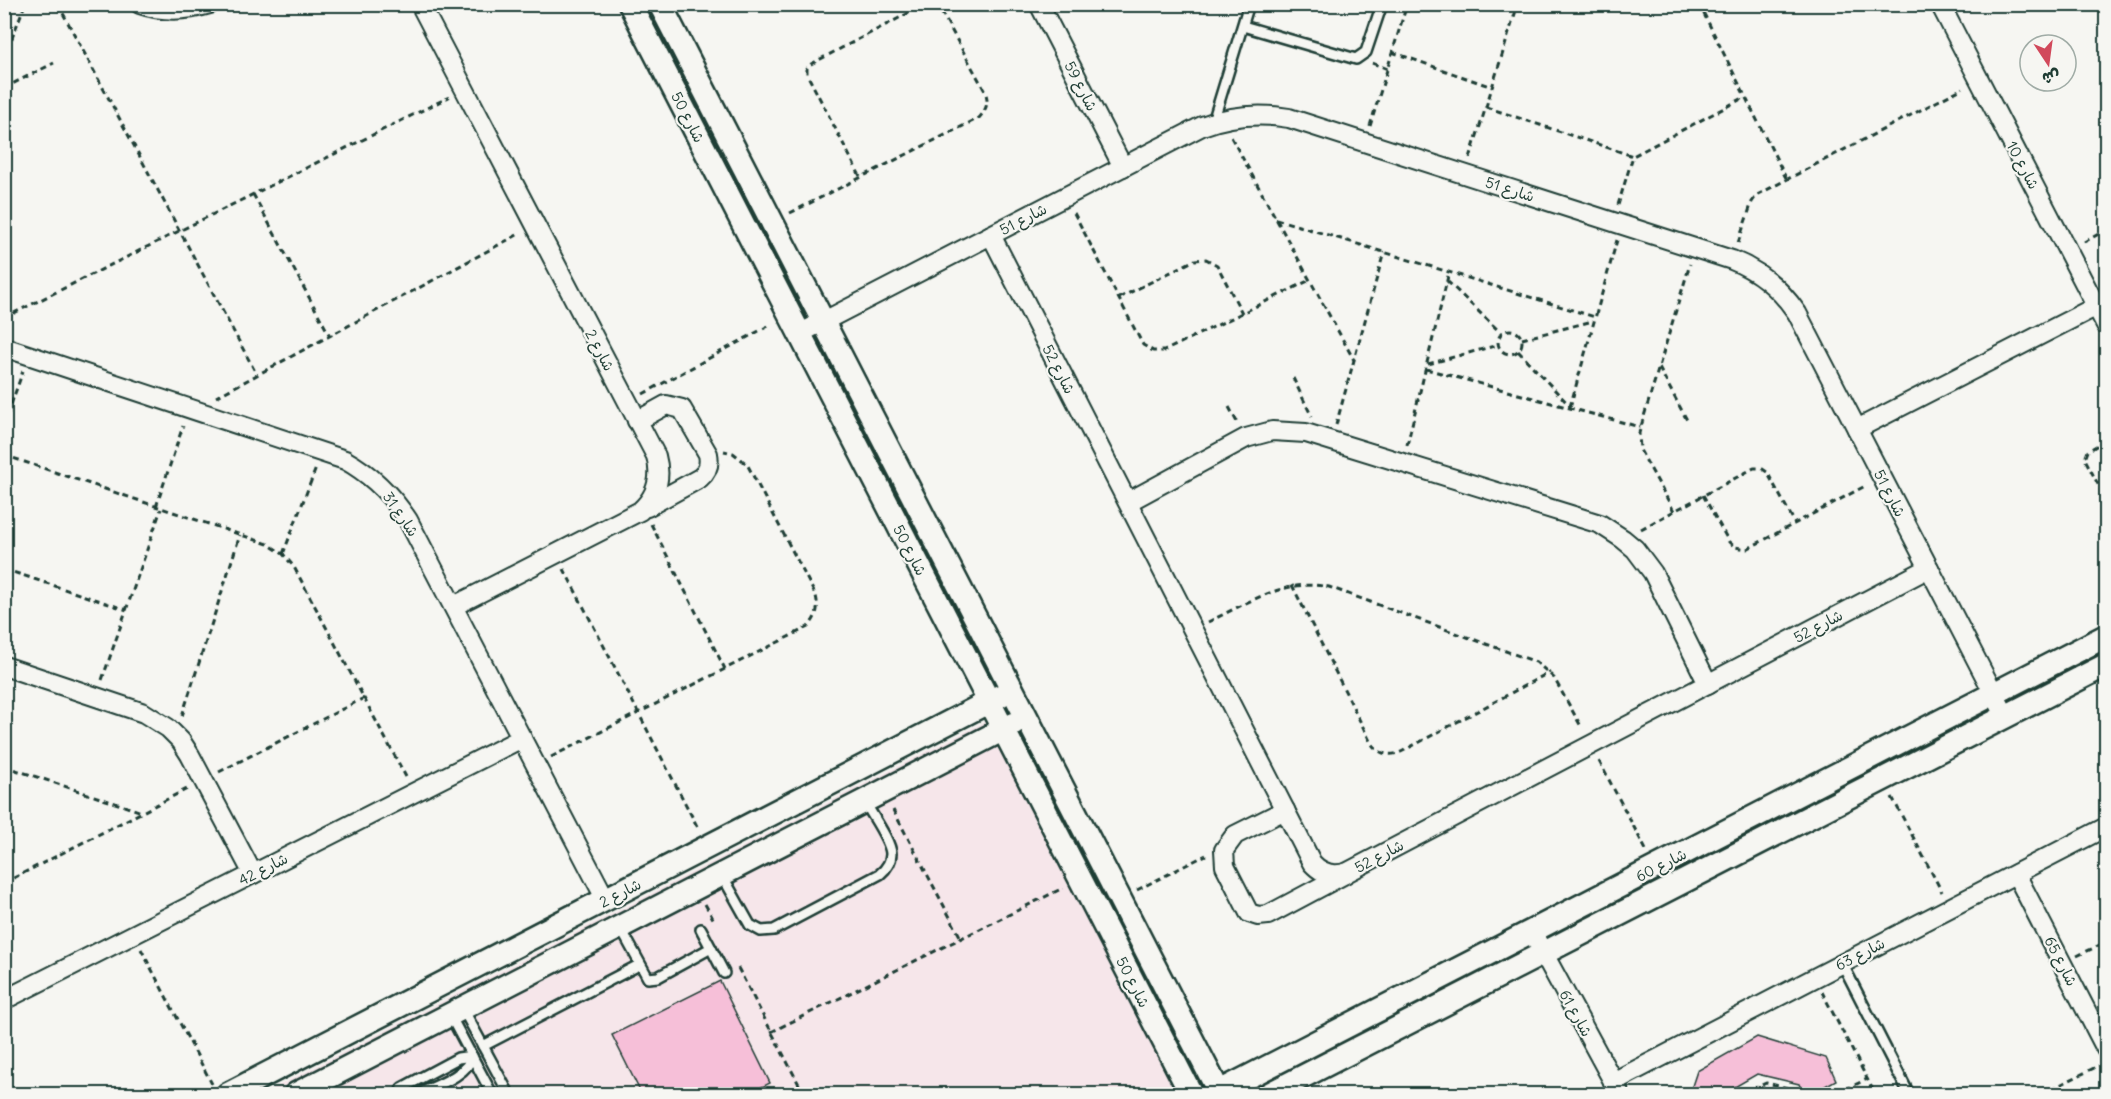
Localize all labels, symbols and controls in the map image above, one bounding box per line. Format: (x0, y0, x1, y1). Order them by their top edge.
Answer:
north arrow (2018, 33, 2078, 93)
street label: شارع 59 (1060, 58, 1102, 115)
text: ش (2041, 66, 2062, 89)
street label: شارع 50 (666, 88, 709, 146)
street label: شارع 10 (2002, 138, 2044, 193)
street label: شارع 51 (1483, 172, 1537, 207)
street label: شارع 51 (996, 199, 1050, 240)
street label: شارع 2 (580, 326, 619, 374)
street label: شارع 52 (1038, 341, 1079, 397)
street label: شارع 51 (1869, 466, 1910, 520)
street label: شارع 31 (378, 488, 423, 541)
street label: شارع 50 (888, 521, 931, 579)
street label: شارع 52 (1790, 605, 1846, 648)
street label: شارع 52 (1351, 835, 1407, 878)
street label: شارع 60 (1632, 844, 1690, 887)
street label: شارع 42 (235, 849, 291, 890)
street label: شارع 2 (596, 874, 644, 912)
street label: شارع 63 (1832, 933, 1888, 975)
street label: شارع 65 (2040, 933, 2082, 990)
street label: شارع 50 (1111, 953, 1154, 1011)
street label: شارع 61 (1555, 986, 1597, 1040)

